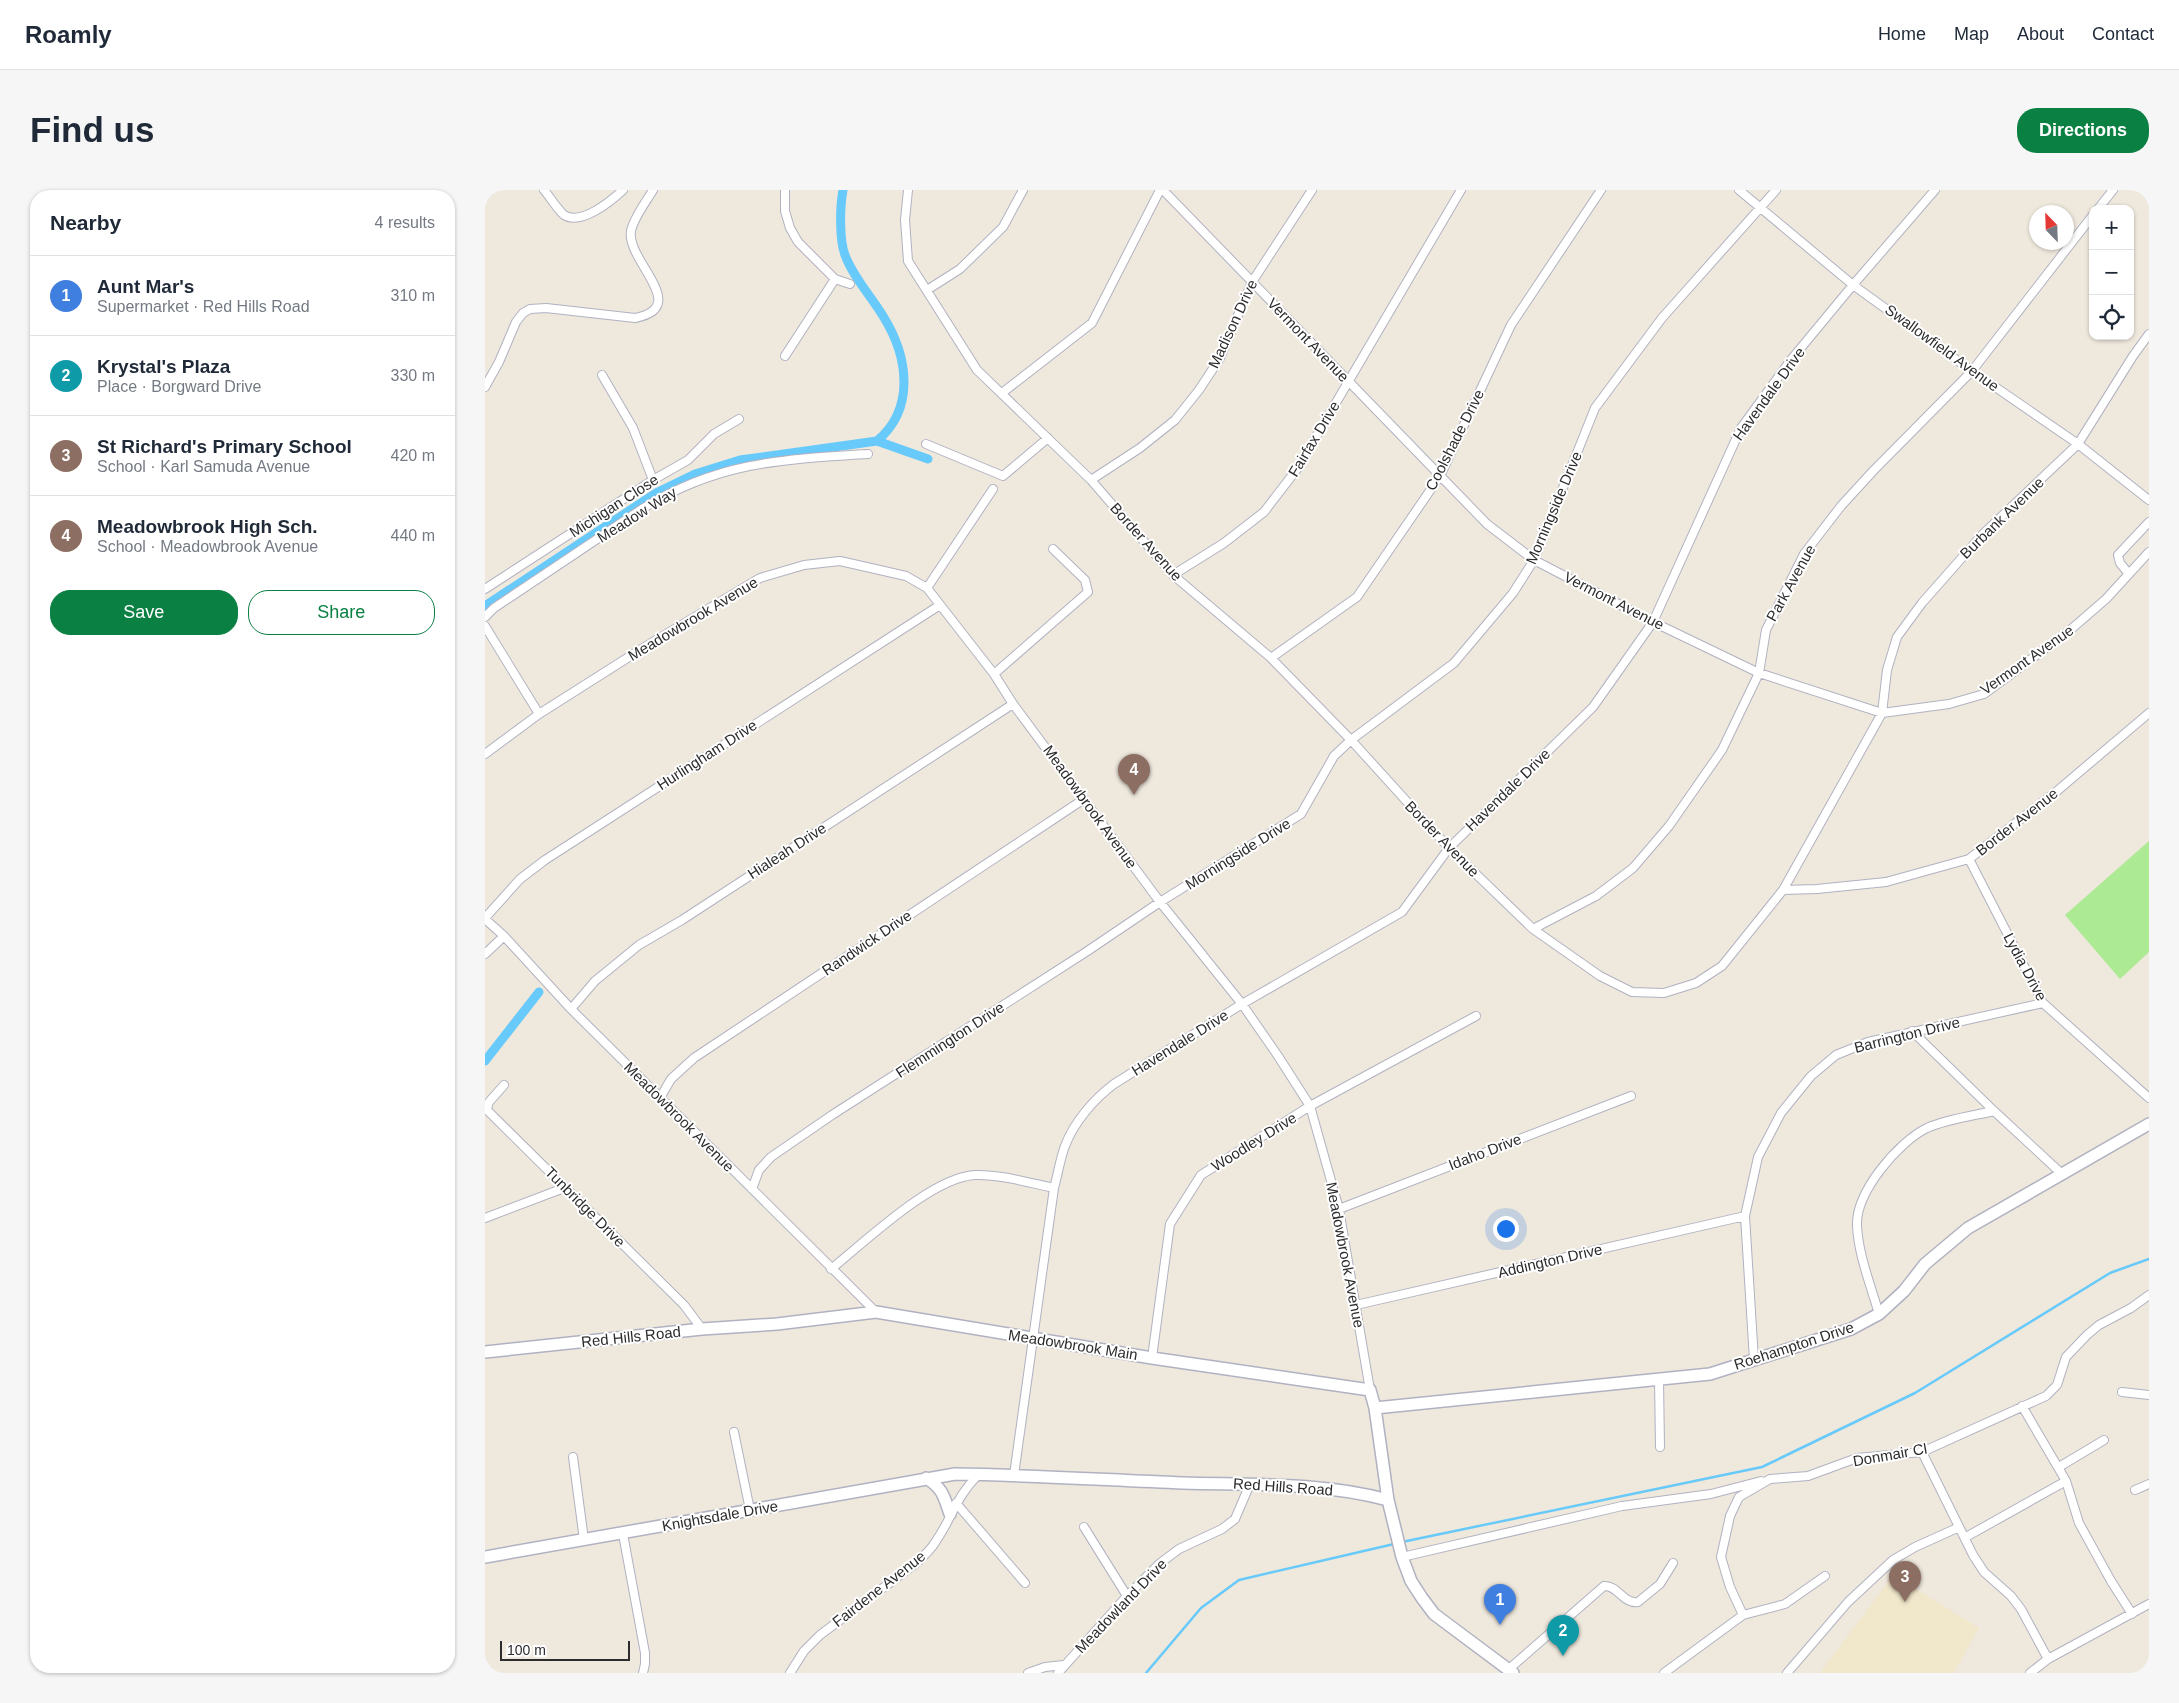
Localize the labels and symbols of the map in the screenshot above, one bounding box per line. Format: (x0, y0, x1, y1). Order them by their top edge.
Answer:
north arrow (2029, 205, 2074, 250)
street label: Madison Drive (1205, 277, 1261, 371)
street label: Vermont Avenue (1264, 294, 1353, 385)
street label: Swallowfield Avenue (1882, 301, 2002, 395)
street label: Havendale Drive (1729, 344, 1808, 444)
street label: Coolshade Drive (1422, 387, 1487, 493)
street label: Fairfax Drive (1284, 398, 1343, 480)
street label: Morningside Drive (1522, 449, 1585, 567)
street label: Michigan Close (566, 471, 661, 541)
street label: Burbank Avenue (1956, 473, 2047, 562)
street label: Meadow Way (594, 483, 680, 546)
street label: Border Avenue (1107, 499, 1186, 584)
street label: Park Avenue (1763, 542, 1819, 624)
street label: Vermont Avenue (1561, 568, 1667, 633)
street label: Meadowbrook Avenue (625, 573, 761, 664)
street label: Vermont Avenue (1977, 621, 2077, 698)
street label: Hurlingham Drive (654, 716, 760, 793)
street label: Meadowbrook Avenue (1040, 742, 1141, 872)
street label: Havendale Drive (1462, 745, 1553, 834)
pin: 4 (1118, 754, 1150, 795)
street label: Border Avenue (1972, 784, 2061, 859)
street label: Border Avenue (1402, 797, 1483, 880)
street label: Morningside Drive (1182, 814, 1293, 893)
street label: Hialeah Drive (744, 819, 829, 882)
street label: Randwick Drive (819, 906, 915, 979)
street label: Lydia Drive (2000, 930, 2050, 1004)
street label: Flemmington Drive (892, 998, 1007, 1081)
street label: Havendale Drive (1128, 1006, 1231, 1079)
street label: Barrington Drive (1852, 1013, 1962, 1056)
street label: Meadowbrook Avenue (621, 1058, 738, 1175)
street label: Woodley Drive (1208, 1109, 1299, 1175)
street label: Idaho Drive (1446, 1130, 1524, 1173)
street label: Tunbridge Drive (542, 1163, 629, 1250)
street label: Meadowbrook Avenue (1323, 1181, 1368, 1329)
your location (1493, 1216, 1519, 1242)
street label: Addington Drive (1496, 1240, 1604, 1281)
street label: Roehampton Drive (1732, 1318, 1856, 1373)
street label: Red Hills Road (580, 1323, 682, 1350)
street label: Meadowbrook Main (1007, 1326, 1139, 1363)
street label: Donmair Cl (1851, 1440, 1928, 1469)
street label: Red Hills Road (1233, 1475, 1334, 1498)
street label: Knightsdale Drive (661, 1497, 779, 1534)
street label: Fairdene Avenue (829, 1547, 929, 1630)
street label: Meadowland Drive (1071, 1555, 1170, 1656)
pin: 3 (1889, 1561, 1921, 1602)
pin: 1 (1484, 1584, 1516, 1625)
pin: 2 (1547, 1615, 1579, 1656)
scale bar (500, 1638, 630, 1661)

